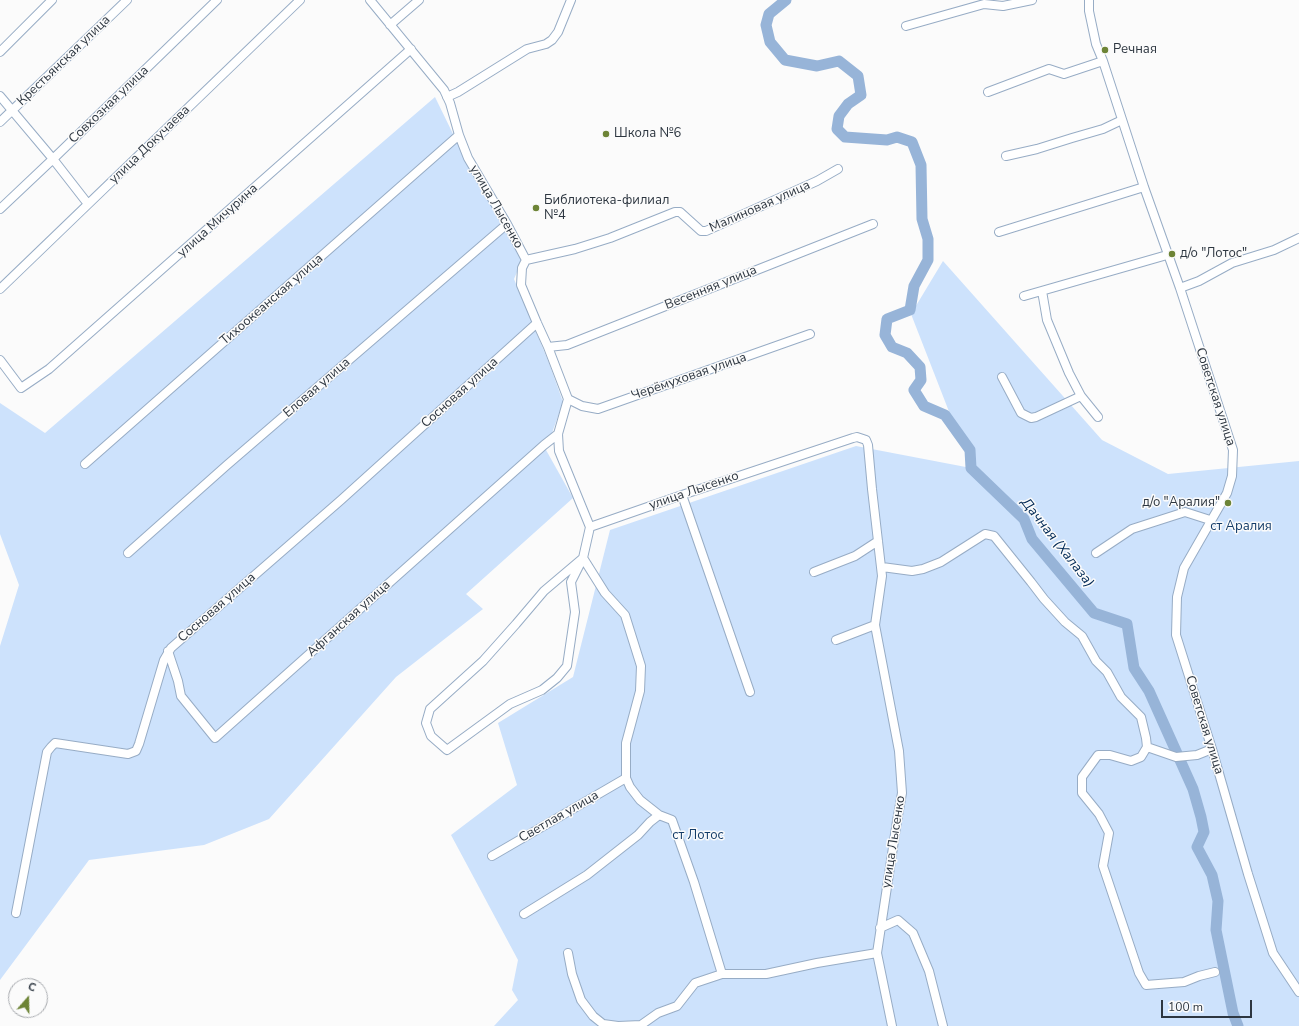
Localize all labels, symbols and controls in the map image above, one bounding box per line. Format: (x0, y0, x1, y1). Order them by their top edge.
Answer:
street label: Крестьянская улица (14, 13, 114, 109)
place label: Речная (1113, 42, 1157, 58)
marker: Речная (1100, 45, 1110, 55)
street label: Совхозная улица (66, 63, 152, 147)
street label: улица Докучаева (106, 103, 194, 187)
place label: Школа №6 (614, 126, 681, 142)
marker: Школа №6 (601, 129, 611, 139)
street label: улица Лысенко (466, 163, 526, 251)
street label: Малиновая улица (707, 178, 813, 236)
street label: улица Мичурина (175, 181, 261, 261)
place label: Библиотека-филиал №4 (544, 193, 669, 224)
marker: Библиотека-филиал №4 (531, 203, 541, 213)
place label: д/о "Лотос" (1180, 246, 1247, 262)
marker: д/о "Лотос" (1167, 249, 1177, 259)
street label: Тихоокеанская улица (217, 251, 327, 349)
street label: Весенняя улица (663, 262, 759, 314)
street label: Советская улица (1192, 346, 1238, 448)
street label: Черёмуховая улица (629, 350, 749, 404)
street label: Сосновая улица (418, 354, 502, 432)
street label: Еловая улица (281, 355, 353, 421)
street label: улица Лысенко (647, 468, 741, 514)
water label: Дачная (Халаза) (1017, 495, 1097, 591)
place label: д/о "Аралия" (1142, 495, 1220, 511)
marker: д/о "Аралия" (1223, 498, 1233, 508)
park label: ст Аралия (1210, 519, 1272, 535)
street label: Сосновая улица (175, 570, 259, 646)
street label: Афганская улица (304, 578, 394, 660)
street label: Советская улица (1182, 674, 1226, 776)
street label: Светлая улица (516, 788, 602, 846)
street label: улица Лысенко (879, 794, 909, 890)
park label: ст Лотос (672, 828, 724, 844)
north arrow (8, 978, 48, 1018)
text: С (26, 979, 38, 996)
scale bar (1163, 992, 1254, 1018)
text: 100 m (1168, 999, 1203, 1015)

